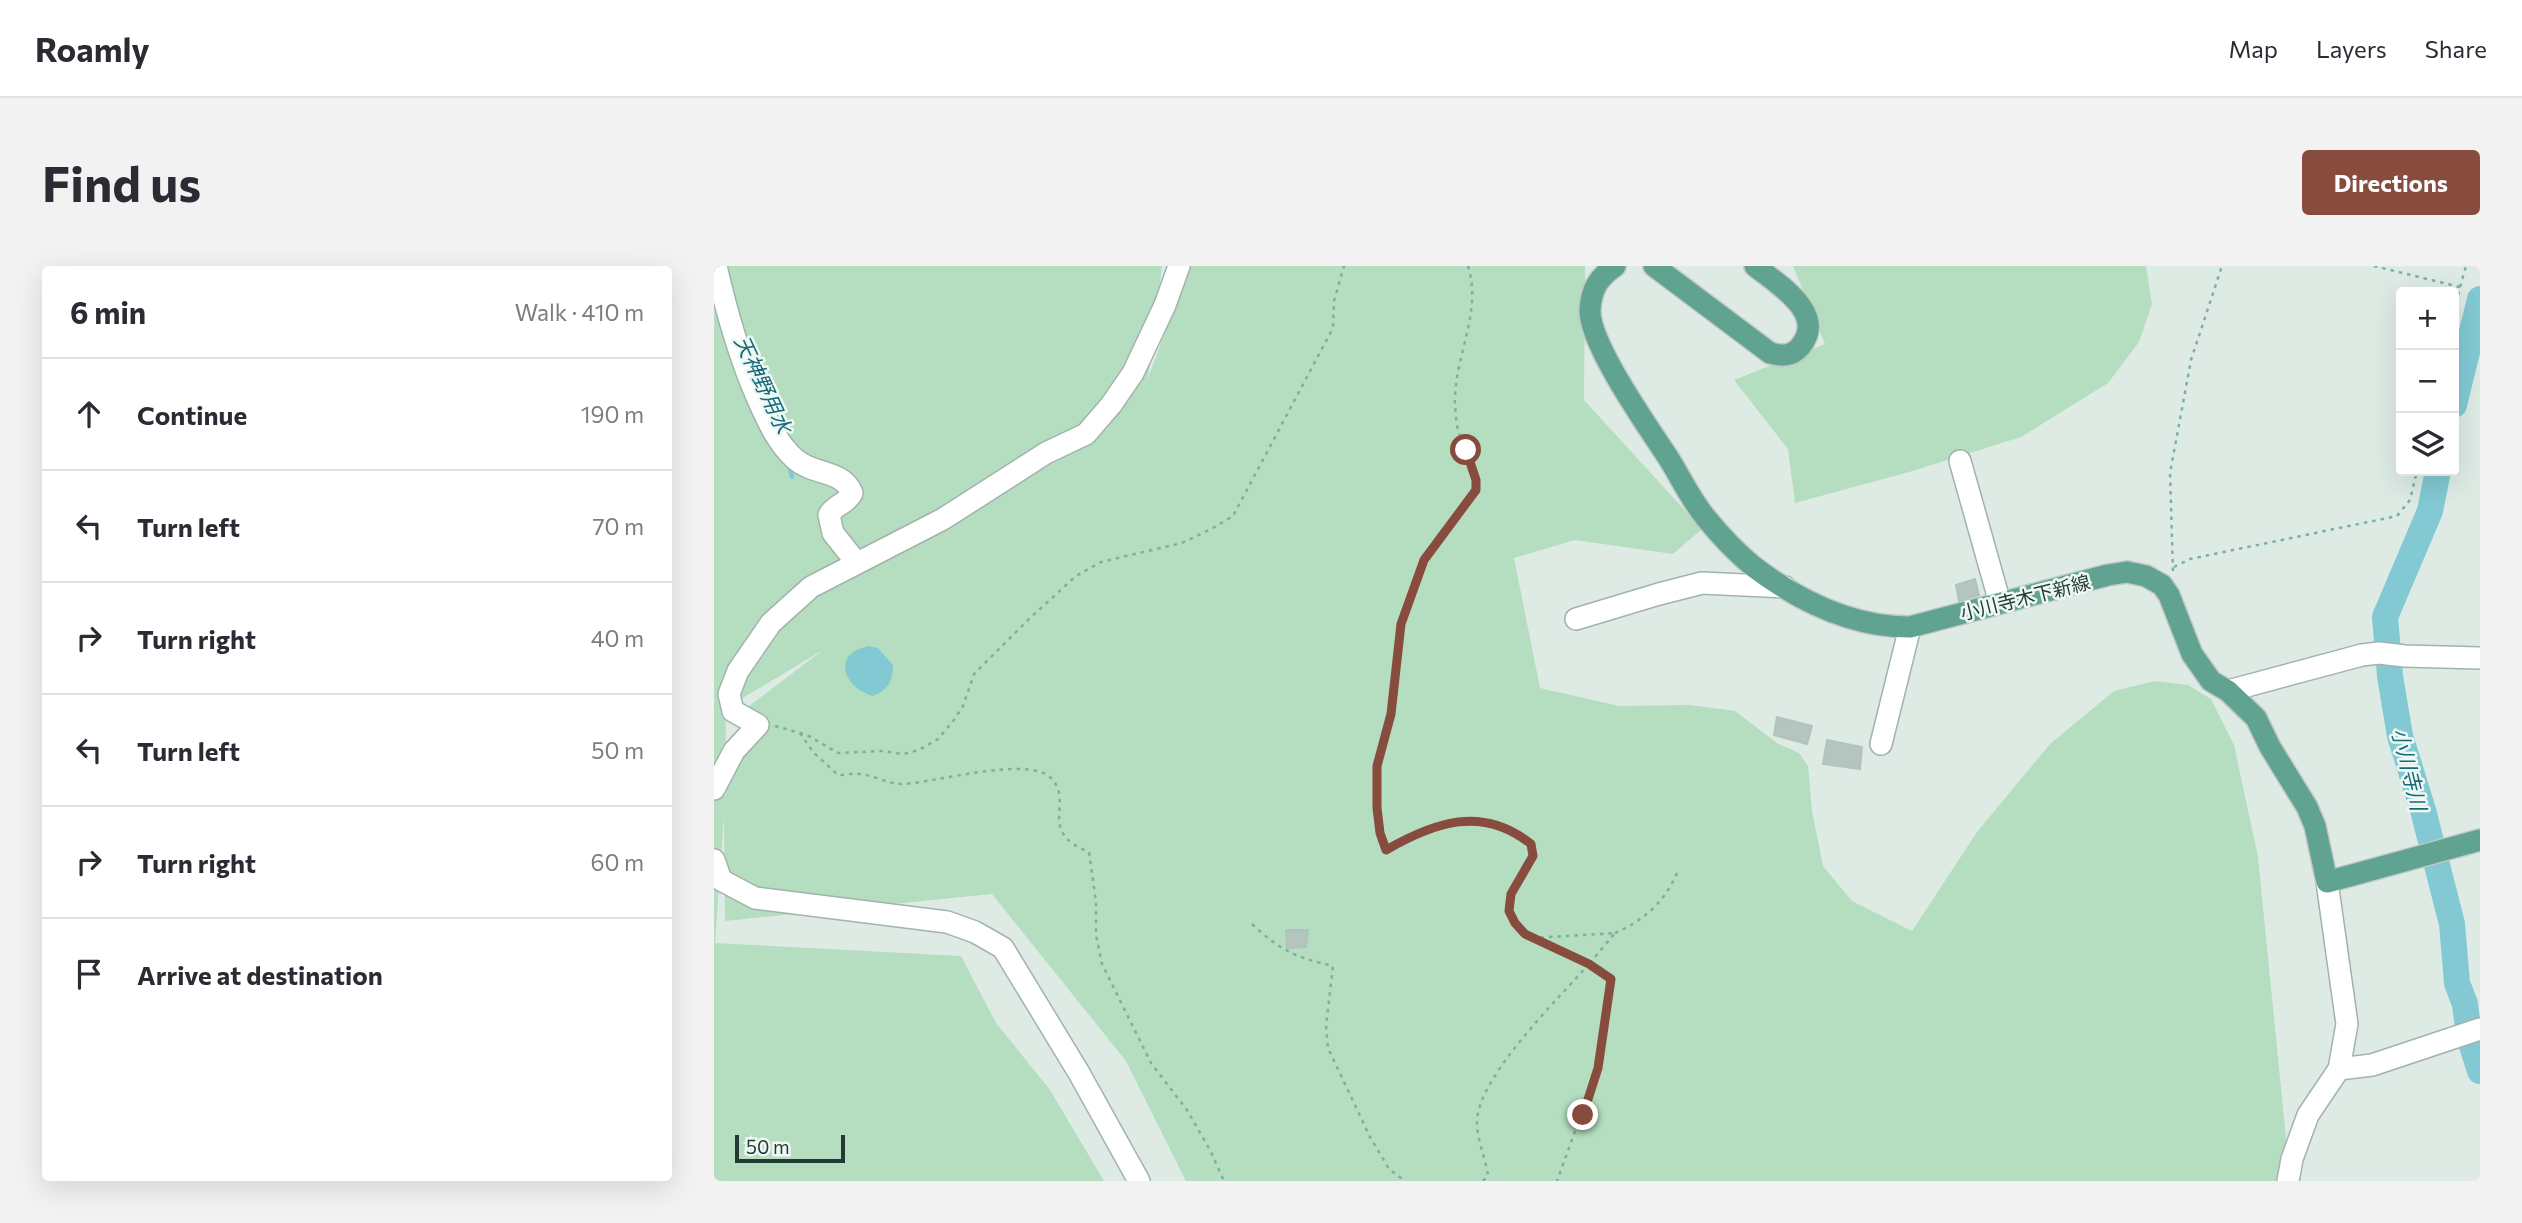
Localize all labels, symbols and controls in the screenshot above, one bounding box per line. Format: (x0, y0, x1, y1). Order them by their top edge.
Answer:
text: Roamly (35, 28, 150, 69)
text: Map (2229, 34, 2278, 63)
text: Layers (2316, 34, 2387, 63)
text: Share (2425, 34, 2487, 63)
button: Directions (2302, 150, 2480, 215)
text: Find us (42, 152, 201, 212)
map controls (2396, 287, 2459, 476)
button: + (2396, 287, 2459, 350)
text: 6 min (70, 293, 146, 330)
text: Walk · 410 m (515, 298, 644, 326)
water label: 天神野用水 (730, 331, 798, 439)
button: − (2396, 350, 2459, 413)
icon: ahead (70, 395, 108, 433)
text: Continue (137, 399, 247, 430)
text: 190 m (581, 400, 644, 428)
button: layers (2396, 413, 2459, 476)
route start (1450, 434, 1481, 465)
icon: left (70, 507, 108, 545)
text: Turn left (137, 511, 240, 542)
text: 70 m (592, 512, 644, 540)
street label: 小川寺木下新線 (1958, 570, 2092, 624)
icon: right (70, 619, 108, 657)
text: Turn right (137, 623, 256, 654)
text: 40 m (591, 624, 644, 652)
water label: 小川寺川 (2388, 725, 2433, 815)
icon: left (70, 731, 108, 769)
text: Turn left (137, 735, 240, 766)
text: 50 m (591, 736, 644, 764)
icon: right (70, 843, 108, 881)
text: Turn right (137, 847, 256, 878)
text: 60 m (591, 848, 644, 876)
icon: arrive (70, 955, 108, 993)
text: Arrive at destination (137, 959, 383, 990)
route end (1567, 1099, 1598, 1130)
scale bar (735, 1132, 845, 1164)
text: 50 m (746, 1135, 790, 1158)

